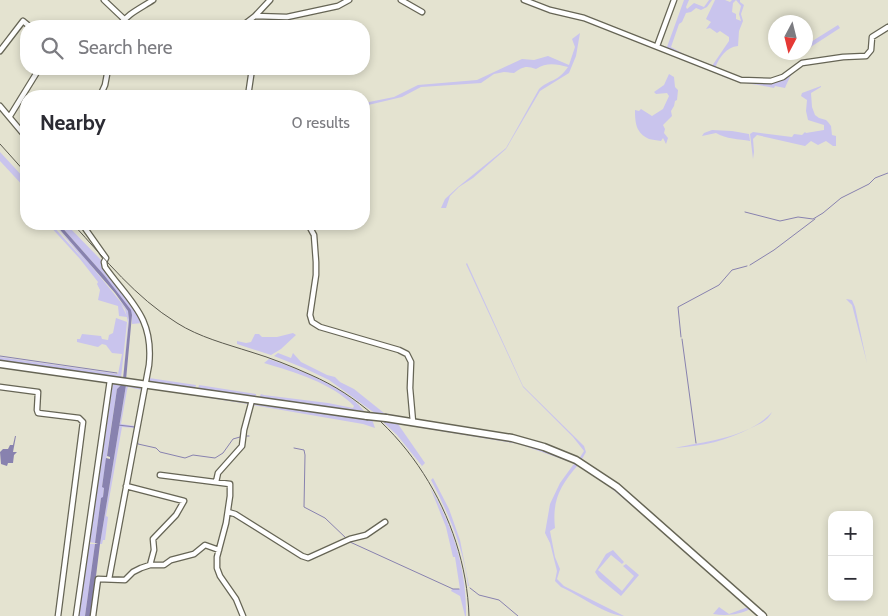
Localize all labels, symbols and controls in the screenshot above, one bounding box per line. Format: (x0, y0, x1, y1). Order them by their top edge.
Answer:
north arrow (768, 15, 813, 60)
search box (20, 20, 370, 75)
icon: search (38, 34, 66, 62)
text: Search here (78, 36, 172, 59)
text: Nearby (40, 110, 106, 135)
text: 0 results (291, 113, 350, 132)
map controls (828, 511, 873, 601)
button: + (828, 511, 873, 556)
button: − (828, 556, 873, 601)

